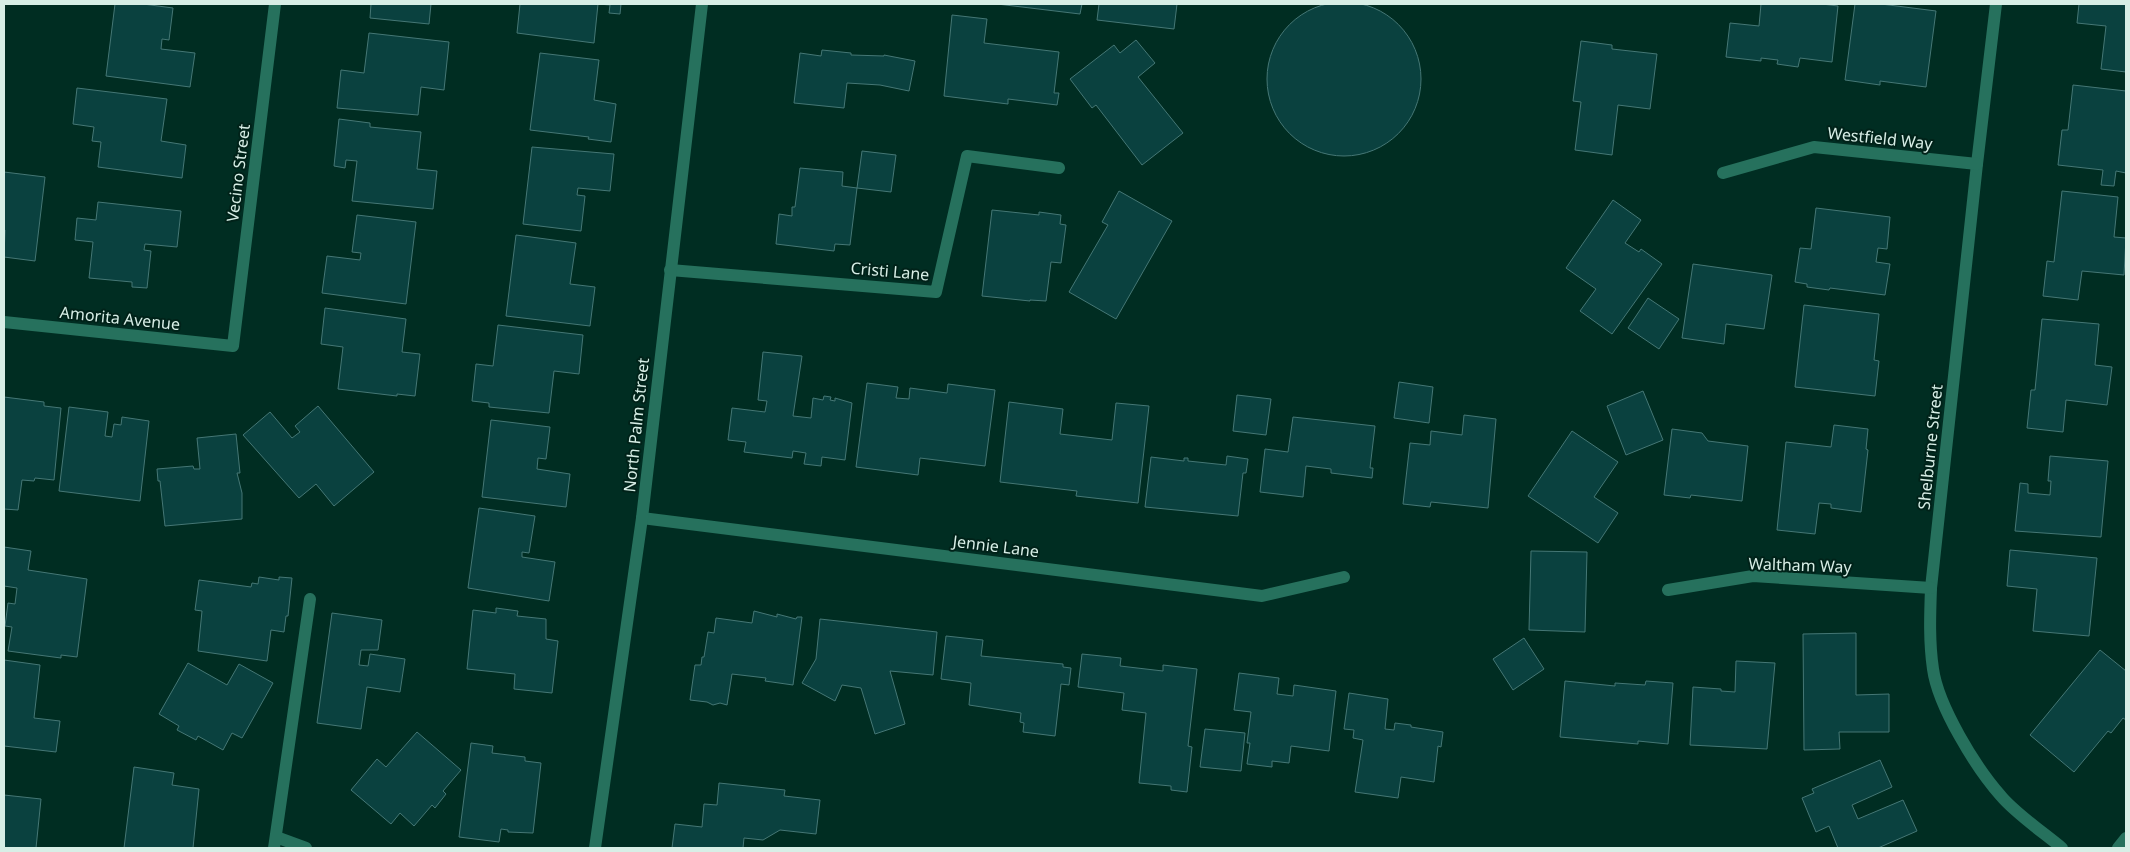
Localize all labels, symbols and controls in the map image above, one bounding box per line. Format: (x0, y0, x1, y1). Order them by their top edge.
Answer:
street label: Westfield Way (1826, 122, 1934, 155)
street label: Vecino Street (221, 123, 255, 223)
street label: Cristi Lane (850, 257, 930, 285)
street label: Amorita Avenue (59, 301, 181, 335)
street label: North Palm Street (618, 357, 654, 493)
street label: Shelburne Street (1912, 383, 1948, 511)
street label: Jennie Lane (950, 530, 1040, 562)
street label: Waltham Way (1748, 552, 1853, 578)

